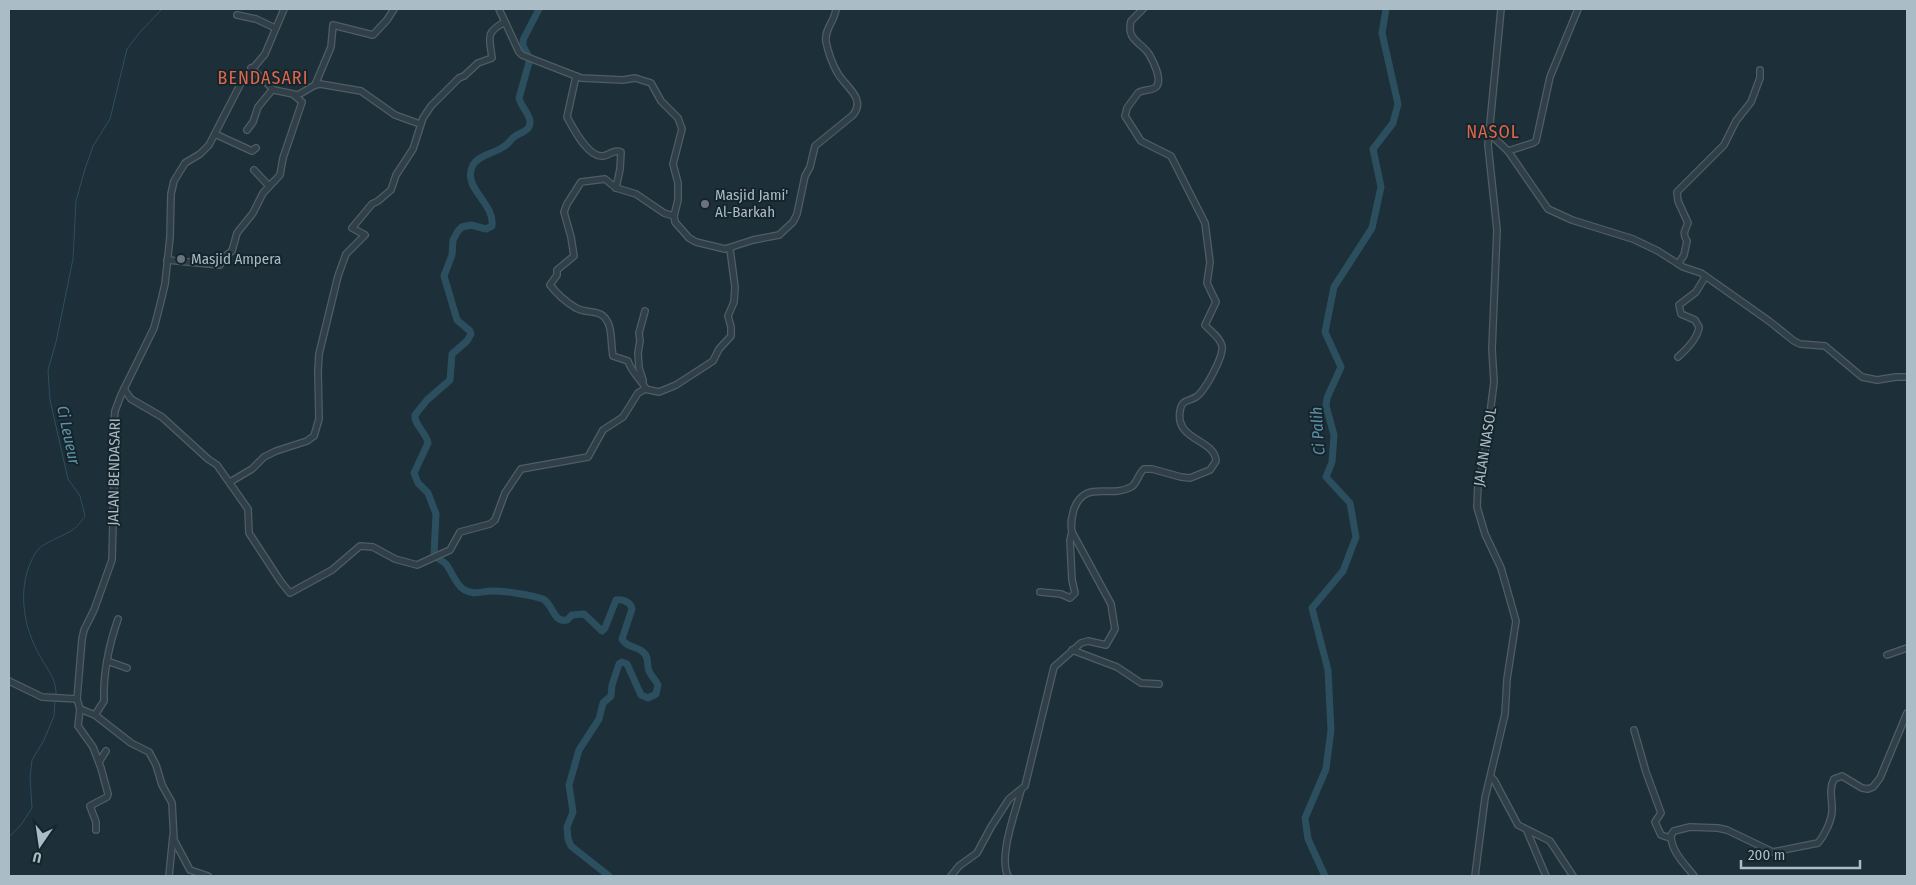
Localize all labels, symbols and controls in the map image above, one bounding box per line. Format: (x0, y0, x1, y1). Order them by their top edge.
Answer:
district label: BENDASARI (218, 67, 308, 89)
district label: NASOL (1466, 121, 1520, 143)
place label: Masjid Jami' Al-Barkah (715, 186, 788, 221)
marker: Masjid Jami' Al-Barkah (699, 198, 711, 210)
place label: Masjid Ampera (191, 250, 281, 268)
marker: Masjid Ampera (175, 253, 187, 265)
water label: Ci Leueur (53, 404, 84, 467)
water label: Ci Palih (1306, 406, 1329, 456)
street label: JALAN NASOL (1470, 406, 1500, 488)
street label: JALAN BENDASARI (104, 418, 124, 526)
north arrow (15, 820, 65, 870)
scale bar (1741, 838, 1860, 870)
text: 200 m (1748, 846, 1785, 864)
text: U (31, 848, 43, 866)

